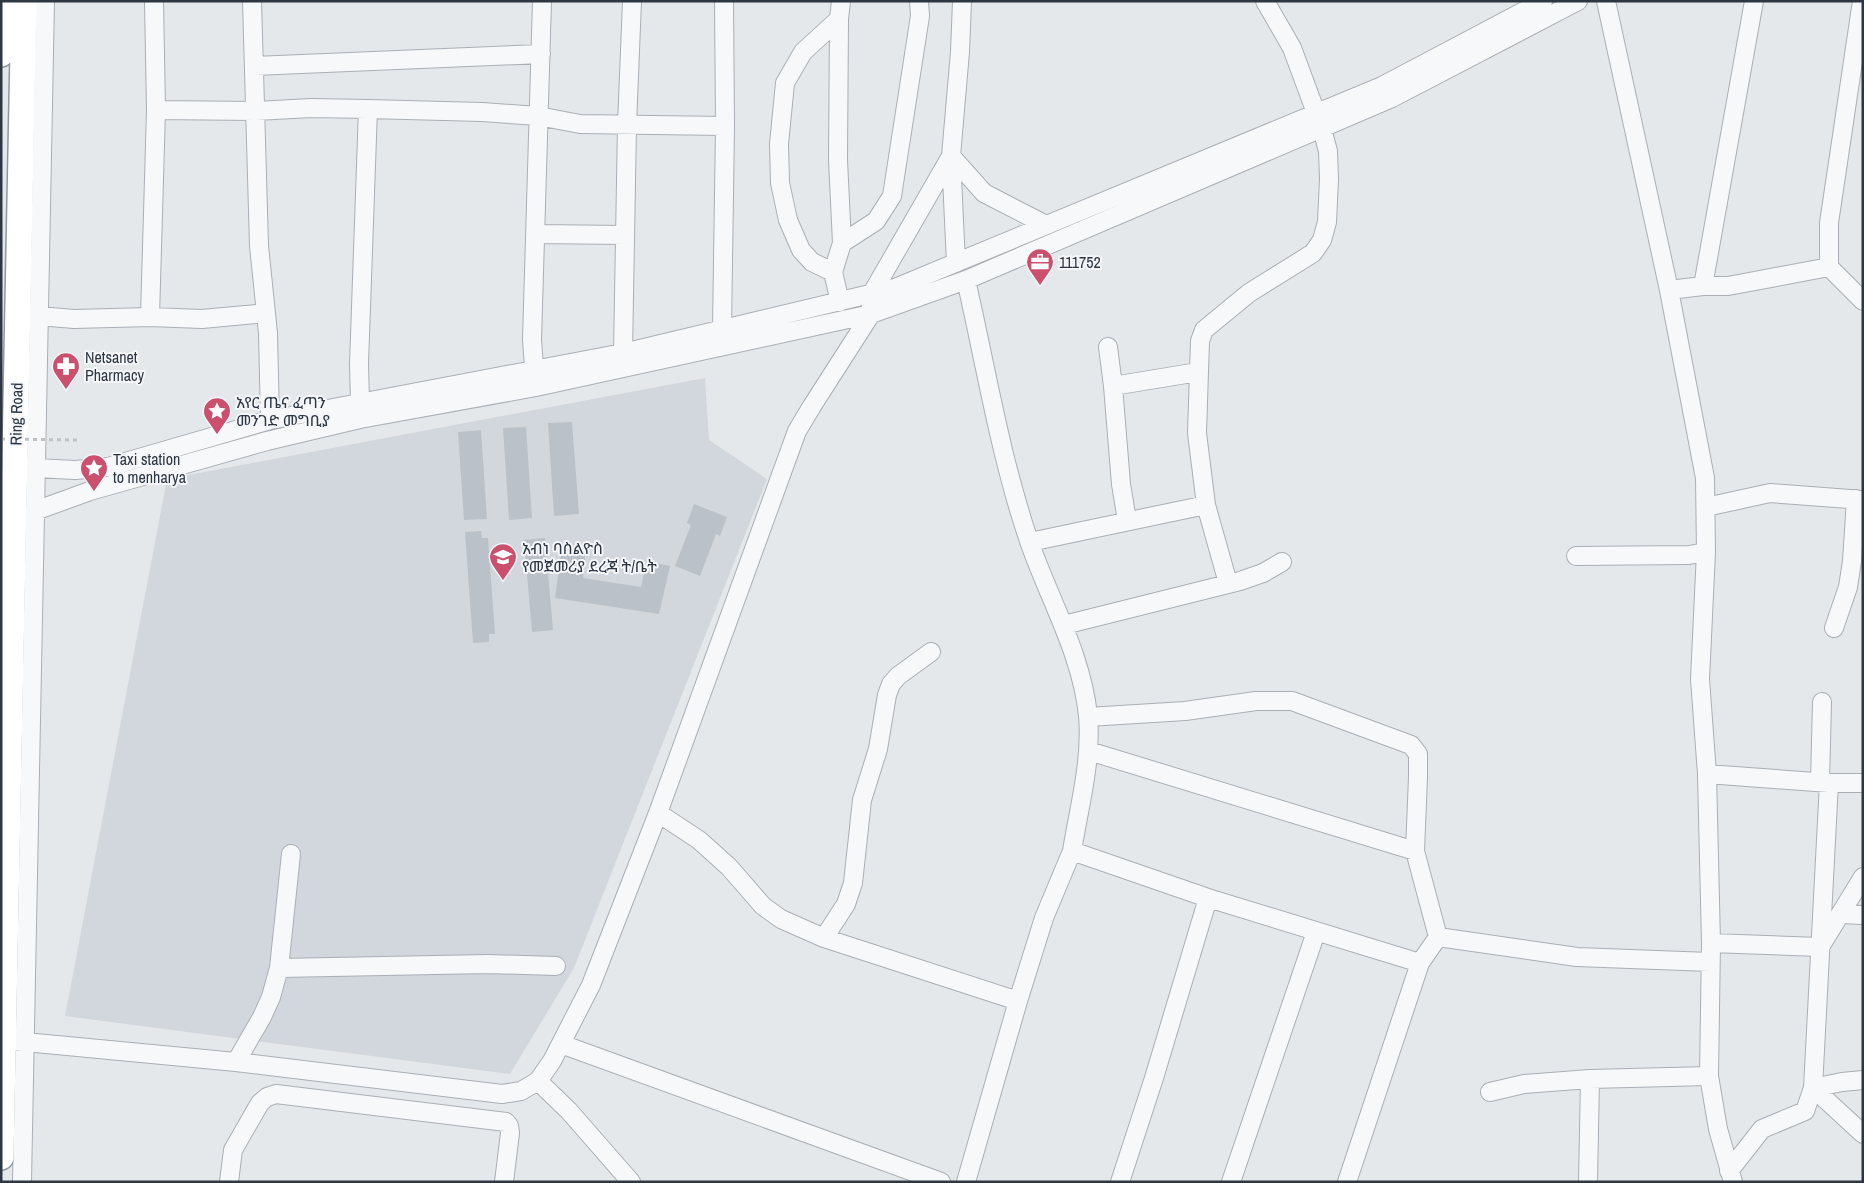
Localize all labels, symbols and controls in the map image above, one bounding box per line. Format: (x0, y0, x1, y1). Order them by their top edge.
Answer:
office icon: 111752 (1025, 247, 1055, 286)
place label: 111752 (1059, 251, 1101, 273)
place label: Netsanet Pharmacy (85, 346, 144, 386)
pharmacy icon: Netsanet Pharmacy (51, 351, 81, 390)
street label: Ring Road (4, 382, 28, 446)
place label: አየር ጤና ፈጣን መንገድ መግቢያ (236, 391, 330, 431)
place icon: አየር ጤና ፈጣን መንገድ መግቢያ (202, 396, 232, 435)
place label: Taxi station to menharya (113, 448, 187, 488)
place icon: Taxi station to menharya (79, 453, 109, 492)
place label: አብነ ባስልዮስ የመጀመሪያ ደረጃ ት/ቤት (522, 537, 657, 577)
school or university icon: አብነ ባስልዮስ የመጀመሪያ ደረጃ ት/ቤት (488, 542, 518, 581)

